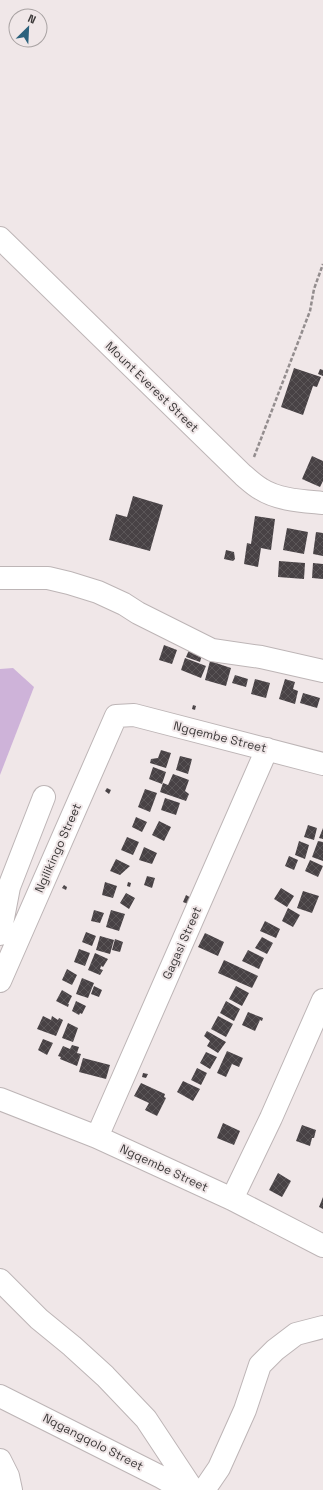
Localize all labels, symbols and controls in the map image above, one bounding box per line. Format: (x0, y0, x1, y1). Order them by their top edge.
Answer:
north arrow (8, 8, 48, 48)
text: N (26, 11, 38, 27)
street label: Mount Everest Street (102, 338, 202, 436)
street label: Ngqembe Street (172, 718, 268, 756)
street label: Ngilikingo Street (31, 801, 85, 895)
street label: Gagasi Street (159, 904, 205, 982)
street label: Ngqembe Street (117, 1141, 211, 1195)
street label: Nqgangqolo Street (40, 1410, 146, 1474)

